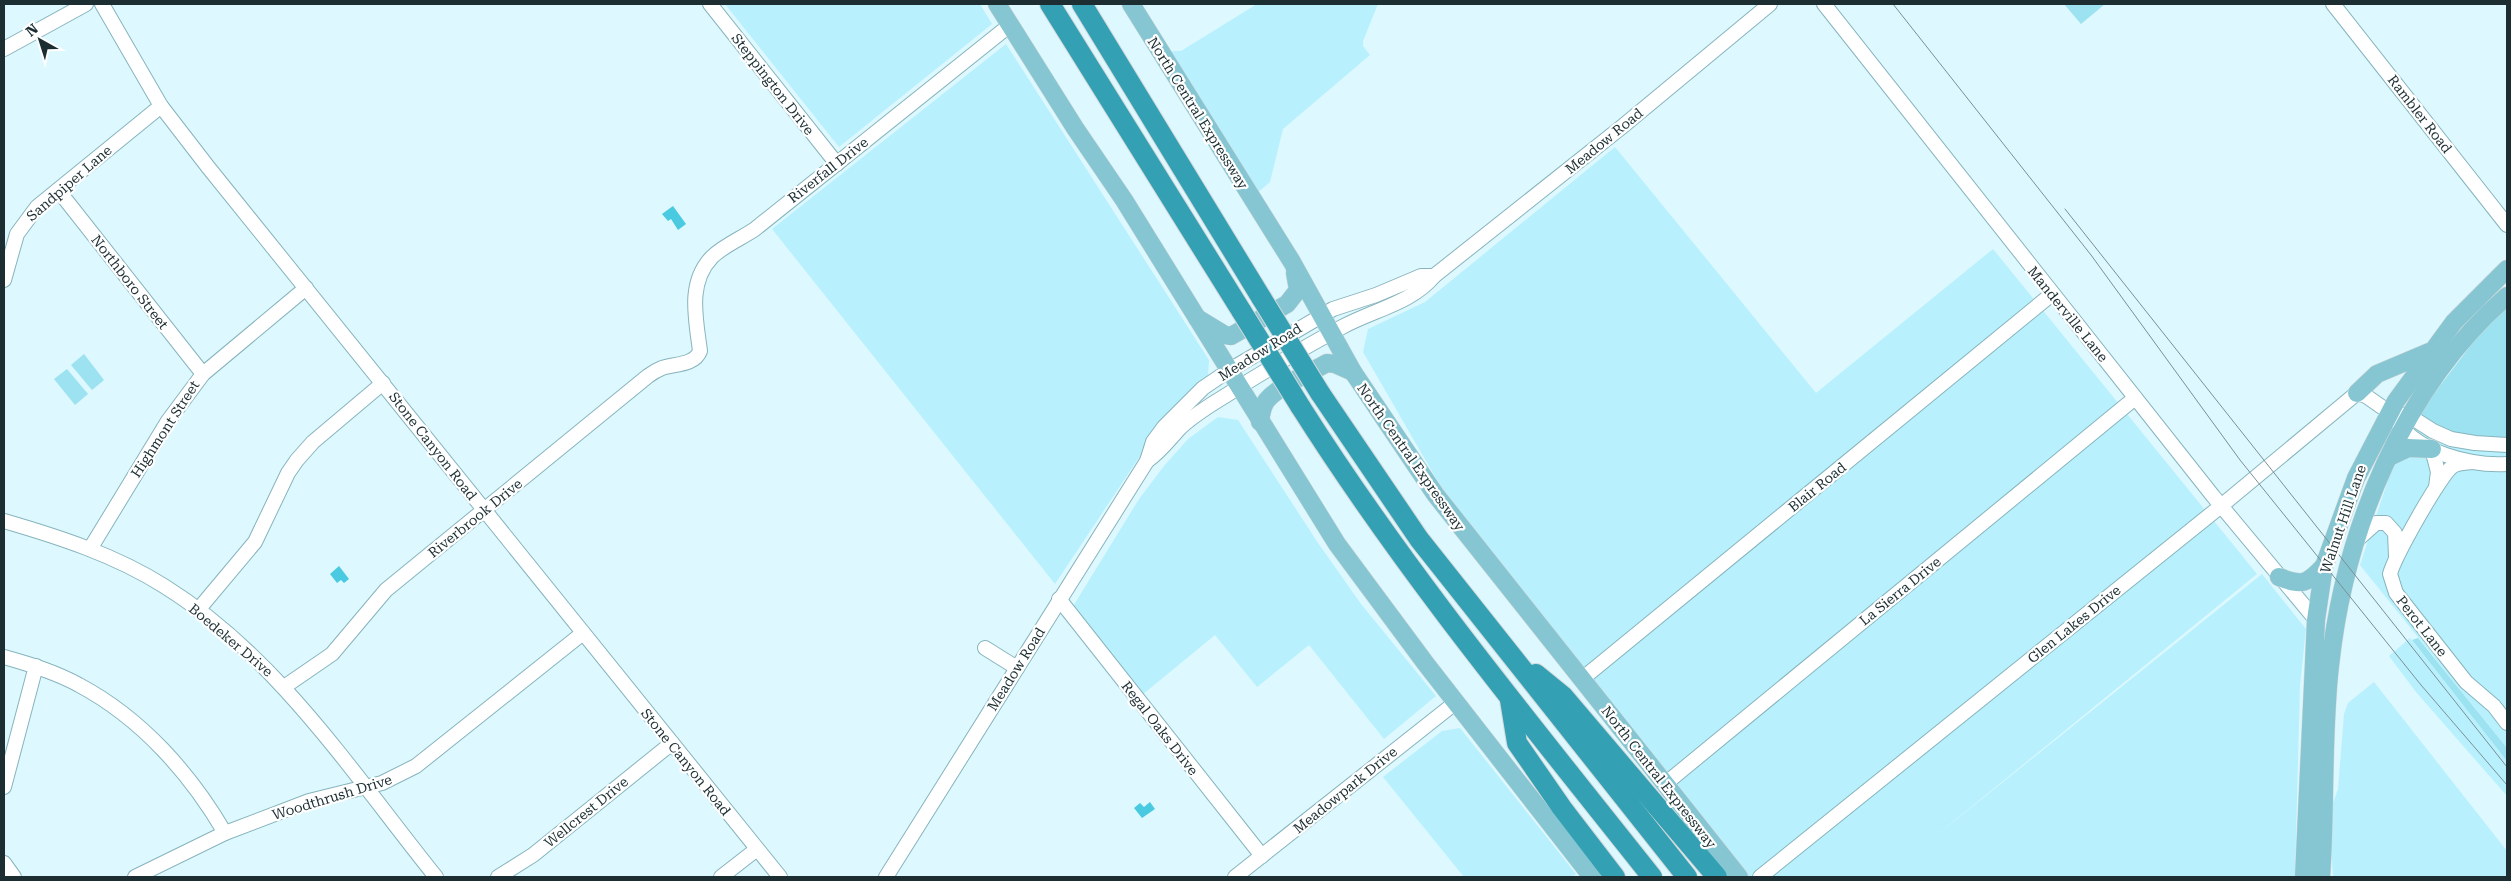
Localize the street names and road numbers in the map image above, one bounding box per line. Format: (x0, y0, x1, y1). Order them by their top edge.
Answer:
street label: Steppington Drive (728, 30, 818, 138)
street label: North Central Expressway (1145, 34, 1252, 193)
street label: Rambler Road (2385, 72, 2455, 156)
street label: Meadow Road (1562, 105, 1646, 177)
street label: Riverfall Drive (785, 134, 871, 206)
street label: Sandpiper Lane (23, 142, 115, 224)
street label: Northboro Street (88, 232, 172, 332)
street label: Manderville Lane (2025, 263, 2112, 365)
street label: Meadow Road (1215, 320, 1305, 384)
street label: Highmont Street (128, 377, 202, 481)
street label: North Central Expressway (1354, 380, 1468, 534)
street label: Stone Canyon Road (386, 389, 480, 503)
street label: Blair Road (1785, 459, 1849, 515)
street label: Walnut Hill Lane (2317, 463, 2369, 575)
street label: Riverbrook Drive (425, 475, 525, 561)
street label: La Sierra Drive (1856, 553, 1944, 629)
street label: Glen Lakes Drive (2024, 582, 2124, 666)
street label: Perot Lane (2393, 593, 2451, 660)
street label: Boedeker Drive (186, 600, 276, 680)
street label: Meadow Road (984, 624, 1048, 714)
street label: Regal Oaks Drive (1118, 678, 1202, 778)
street label: North Central Expressway (1598, 703, 1720, 852)
street label: Stone Canyon Road (638, 705, 734, 819)
street label: Meadowpark Drive (1290, 743, 1400, 837)
street label: Woodthrush Drive (270, 771, 394, 823)
street label: Wellcrest Drive (541, 773, 631, 851)

